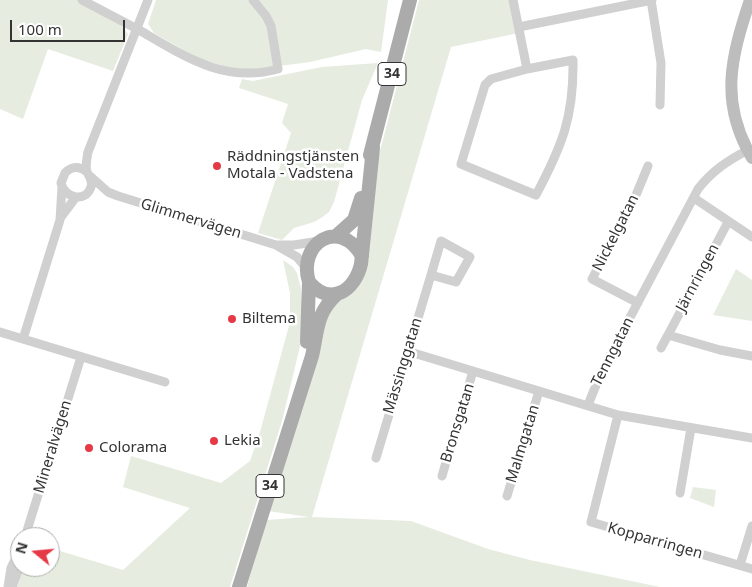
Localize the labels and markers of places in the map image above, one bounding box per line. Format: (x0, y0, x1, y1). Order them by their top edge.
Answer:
place label: Räddningstjänsten Motala - Vadstena (227, 148, 359, 183)
marker: Räddningstjänsten Motala - Vadstena (211, 160, 223, 172)
place label: Biltema (242, 310, 296, 328)
marker: Biltema (226, 313, 238, 325)
place label: Lekia (224, 432, 261, 450)
marker: Lekia (208, 435, 220, 447)
place label: Colorama (99, 439, 167, 457)
marker: Colorama (83, 442, 95, 454)

